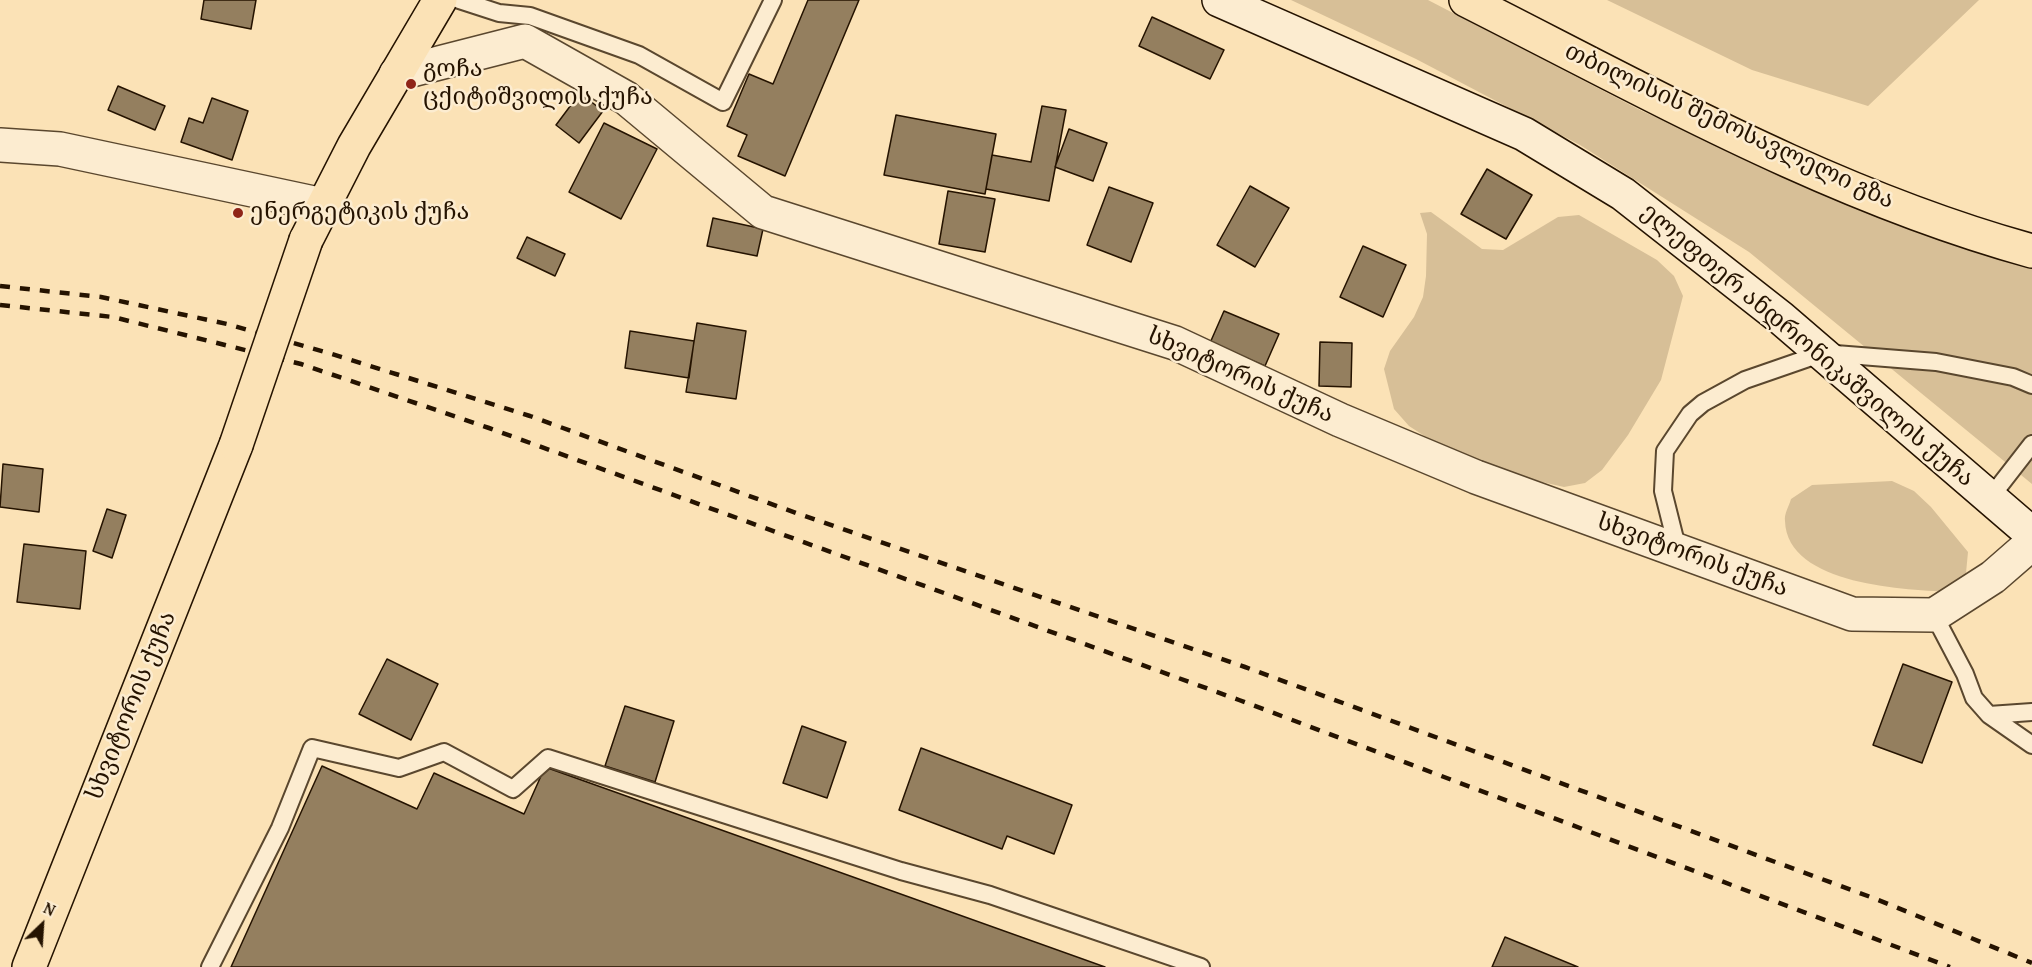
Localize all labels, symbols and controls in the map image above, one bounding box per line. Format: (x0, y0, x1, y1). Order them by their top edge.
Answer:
street label: თბილისის შემოსავლელი გზა (1560, 38, 1898, 216)
place label: გოჩა ცქიტიშვილის ქუჩა (423, 56, 653, 112)
marker: გოჩა ცქიტიშვილის ქუჩა (404, 77, 418, 91)
street label: ელეფთერ ანდრონიკაშვილის ქუჩა (1635, 198, 1979, 494)
place label: ენერგეტიკის ქუჩა (250, 199, 470, 227)
marker: ენერგეტიკის ქუჩა (231, 206, 245, 220)
street label: სხვიტორის ქუჩა (1142, 322, 1338, 430)
street label: სხვიტორის ქუჩა (1593, 508, 1791, 604)
street label: სხვიტორის ქუჩა (81, 607, 183, 805)
north arrow (12, 895, 72, 955)
text: N (40, 896, 60, 922)

